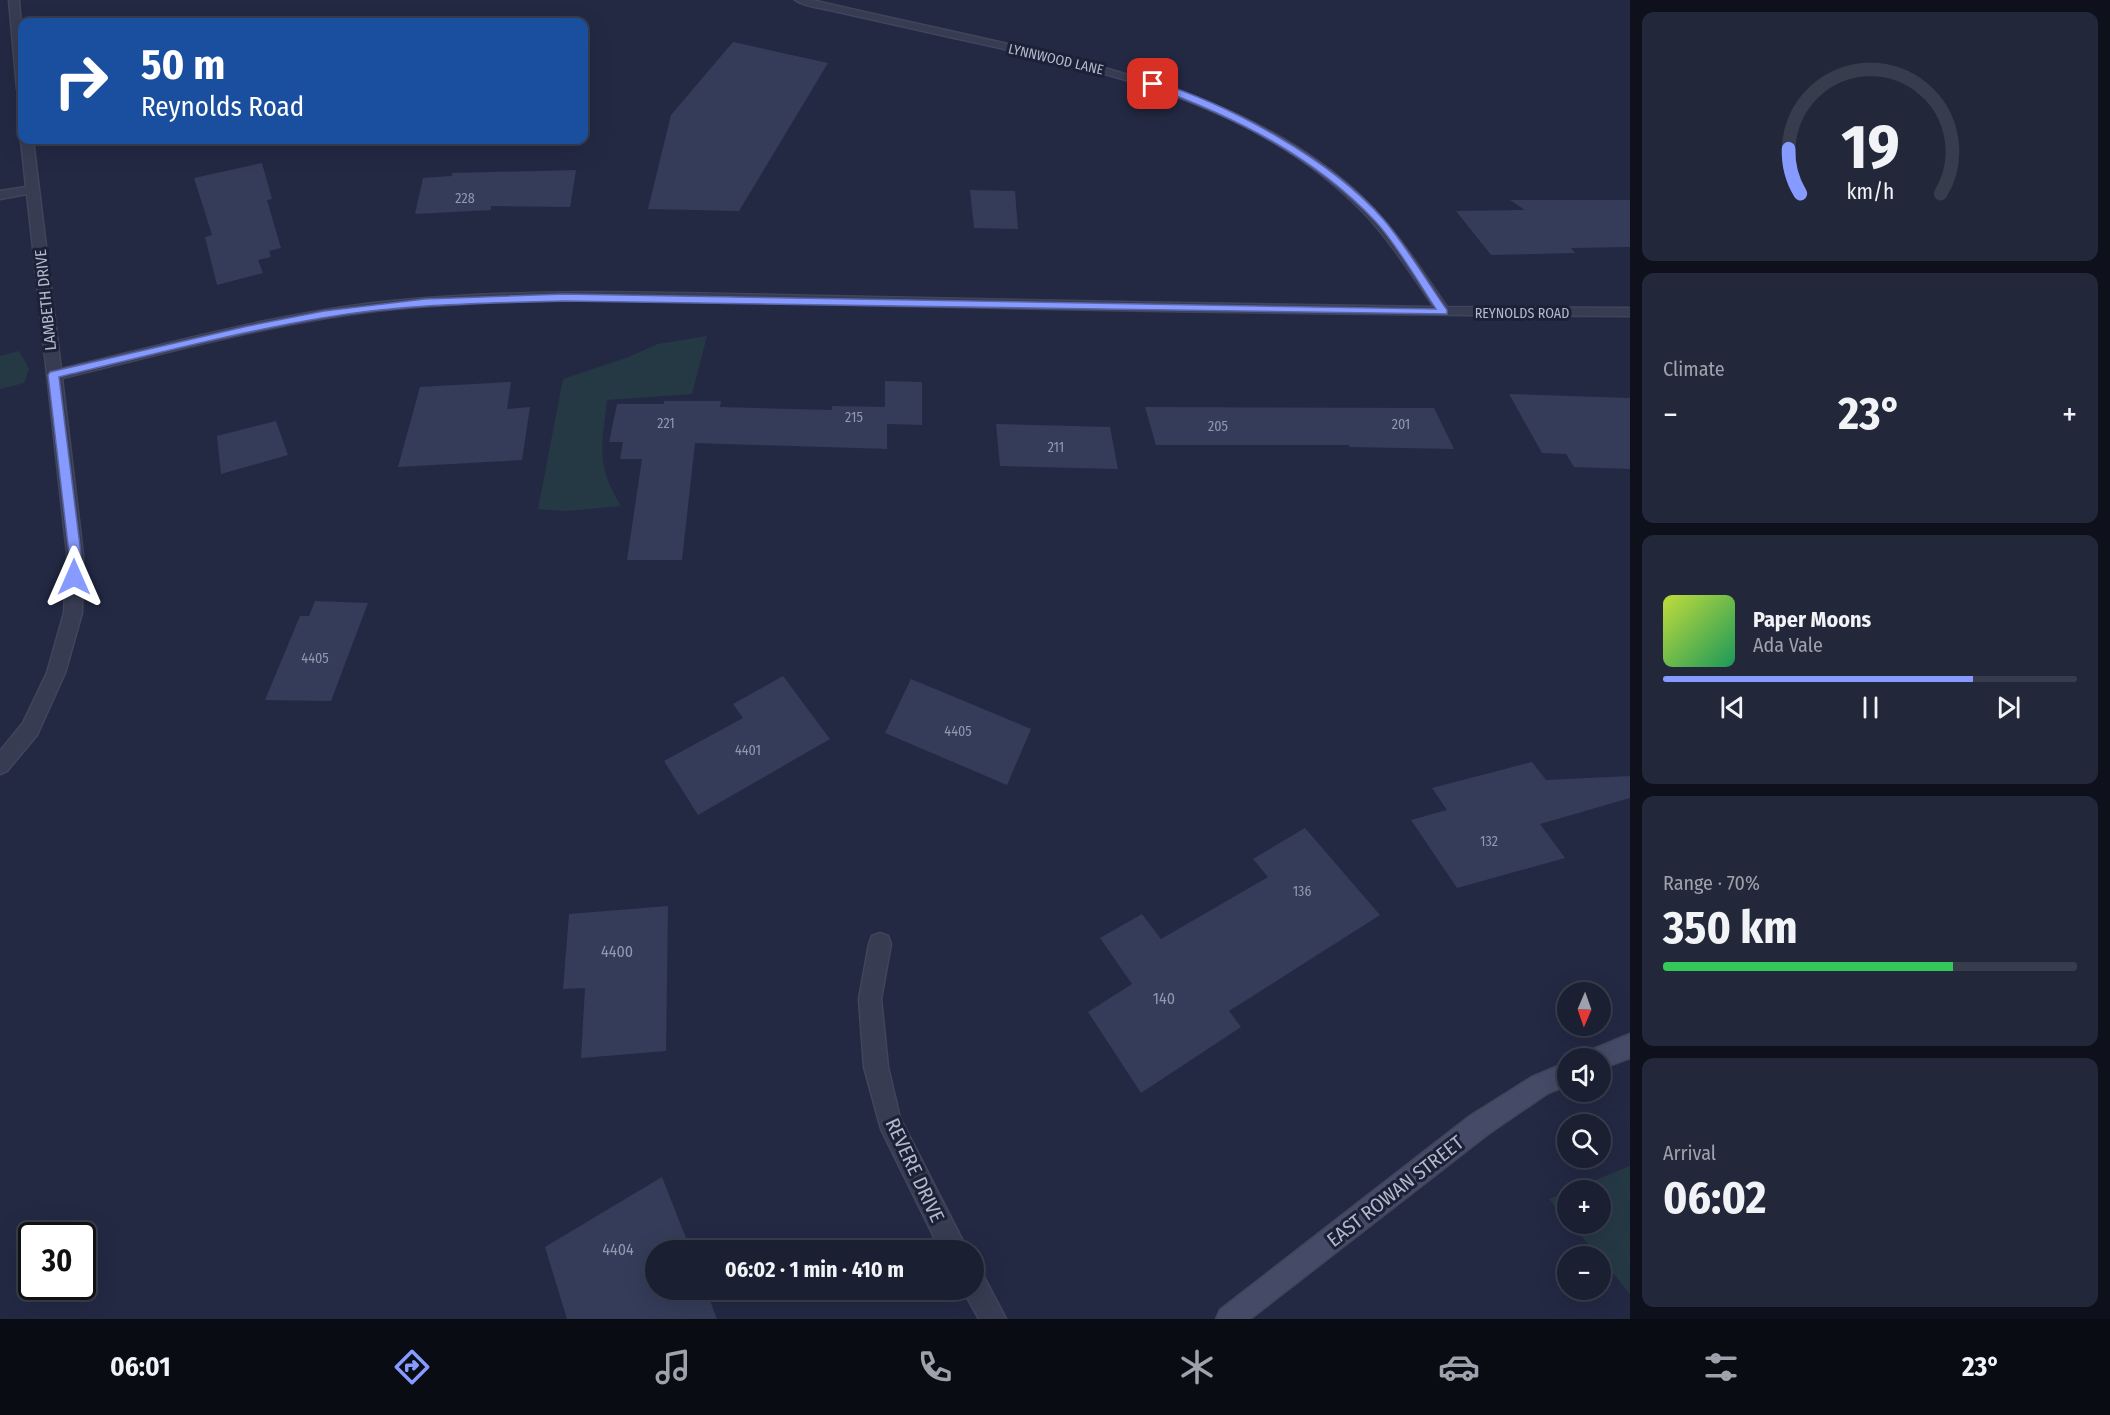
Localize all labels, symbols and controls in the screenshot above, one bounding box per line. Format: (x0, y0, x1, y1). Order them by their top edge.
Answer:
text: 50 m (141, 40, 225, 90)
street label: LYNNWOOD LANE (1007, 40, 1105, 79)
icon: right (42, 42, 120, 120)
pin (1127, 58, 1178, 109)
icon: arrive (1136, 67, 1169, 100)
text: Reynolds Road (141, 91, 304, 123)
text: 19 (1841, 110, 1899, 185)
text: km/h (1846, 179, 1894, 205)
house number: 228 (455, 190, 475, 207)
street label: LAMBETH DRIVE (31, 248, 60, 352)
street label: REYNOLDS ROAD (1475, 305, 1569, 322)
text: Climate (1663, 357, 1725, 381)
text: 23° (1838, 387, 1902, 441)
text: − (1663, 395, 1678, 435)
text: + (2062, 395, 2077, 435)
house number: 215 (845, 409, 863, 426)
house number: 221 (657, 415, 675, 432)
house number: 201 (1392, 416, 1410, 433)
house number: 205 (1208, 418, 1228, 435)
house number: 211 (1048, 439, 1064, 456)
position arrow (42, 545, 106, 609)
text: Paper Moons (1753, 606, 1871, 633)
text: Ada Vale (1753, 633, 1823, 657)
house number: 4405 (301, 650, 329, 667)
icon: previous (1716, 691, 1749, 724)
icon: pause (1854, 691, 1887, 724)
icon: next (1992, 691, 2025, 724)
house number: 4405 (944, 723, 972, 740)
house number: 4401 (735, 742, 761, 759)
house number: 132 (1480, 833, 1498, 850)
text: Range · 70% (1663, 871, 1760, 895)
house number: 136 (1293, 883, 1311, 900)
text: 350 km (1663, 901, 1798, 955)
house number: 4400 (601, 942, 633, 961)
north arrow (1557, 982, 1611, 1036)
map controls (1557, 982, 1611, 1300)
house number: 140 (1153, 989, 1175, 1008)
button: sound (1557, 1048, 1611, 1102)
street label: REVERE DRIVE (880, 1114, 950, 1226)
button: search (1557, 1114, 1611, 1168)
street label: EAST ROWAN STREET (1322, 1130, 1469, 1252)
text: Arrival (1663, 1141, 1716, 1165)
text: 06:02 (1663, 1171, 1766, 1225)
button: + (1557, 1180, 1611, 1234)
speed limit sign: 30 (18, 1222, 96, 1300)
house number: 4404 (602, 1240, 634, 1259)
button: − (1557, 1246, 1611, 1300)
text: 06:02 · 1 min · 410 m (725, 1256, 904, 1283)
icon: directions (391, 1346, 433, 1388)
icon: music (652, 1346, 694, 1388)
icon: phone (914, 1346, 956, 1388)
icon: climate (1176, 1346, 1218, 1388)
icon: car (1438, 1346, 1480, 1388)
icon: filters (1700, 1346, 1742, 1388)
text: 06:01 (110, 1351, 171, 1383)
text: 23° (1962, 1351, 2000, 1383)

